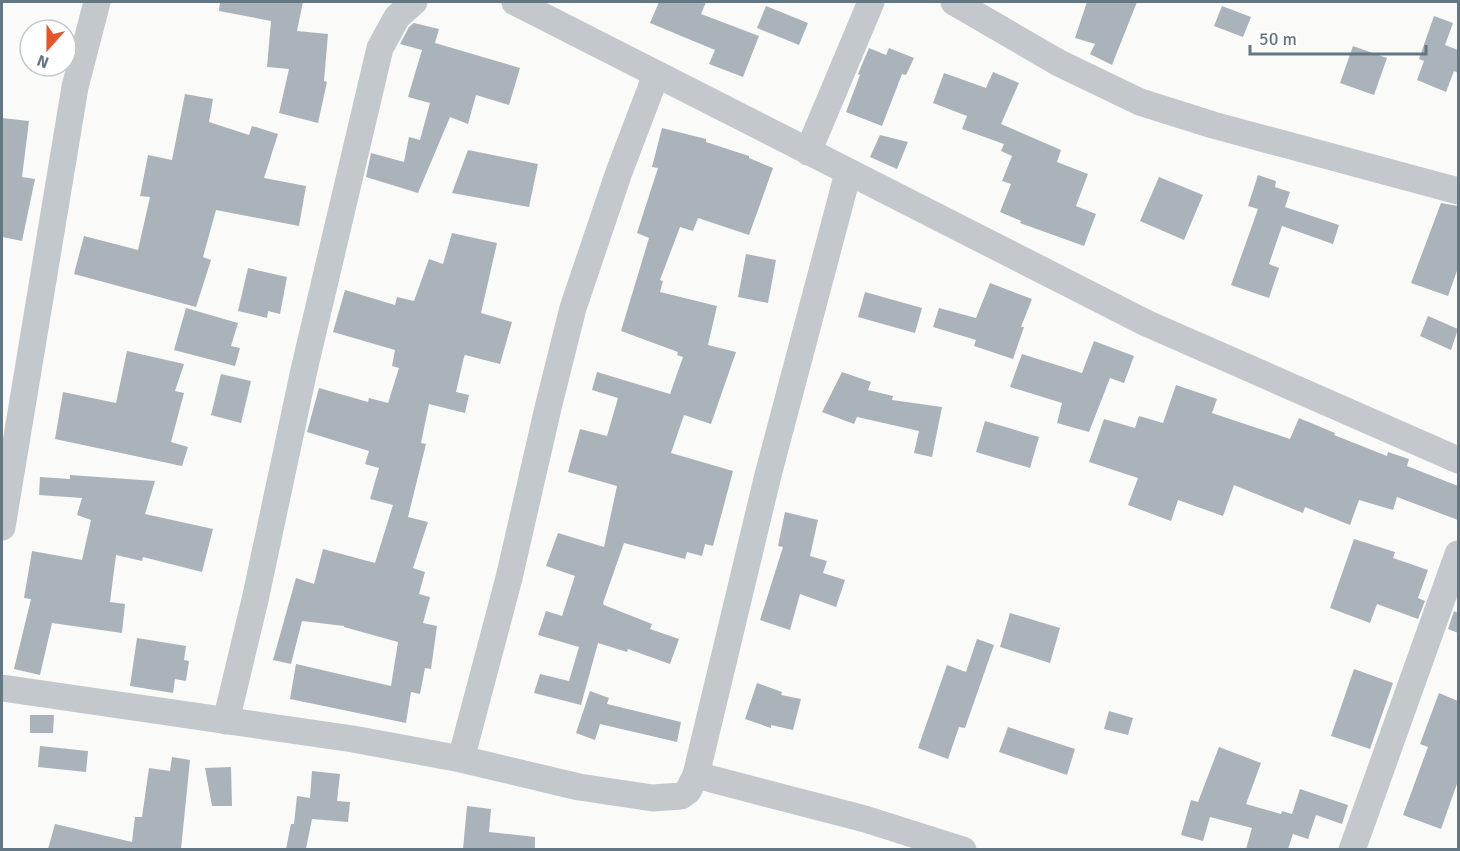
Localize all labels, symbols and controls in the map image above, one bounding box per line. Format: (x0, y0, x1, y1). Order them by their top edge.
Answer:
north arrow (18, 18, 78, 78)
scale bar (1250, 18, 1426, 56)
text: 50 m (1259, 28, 1297, 50)
text: N (34, 50, 52, 72)

